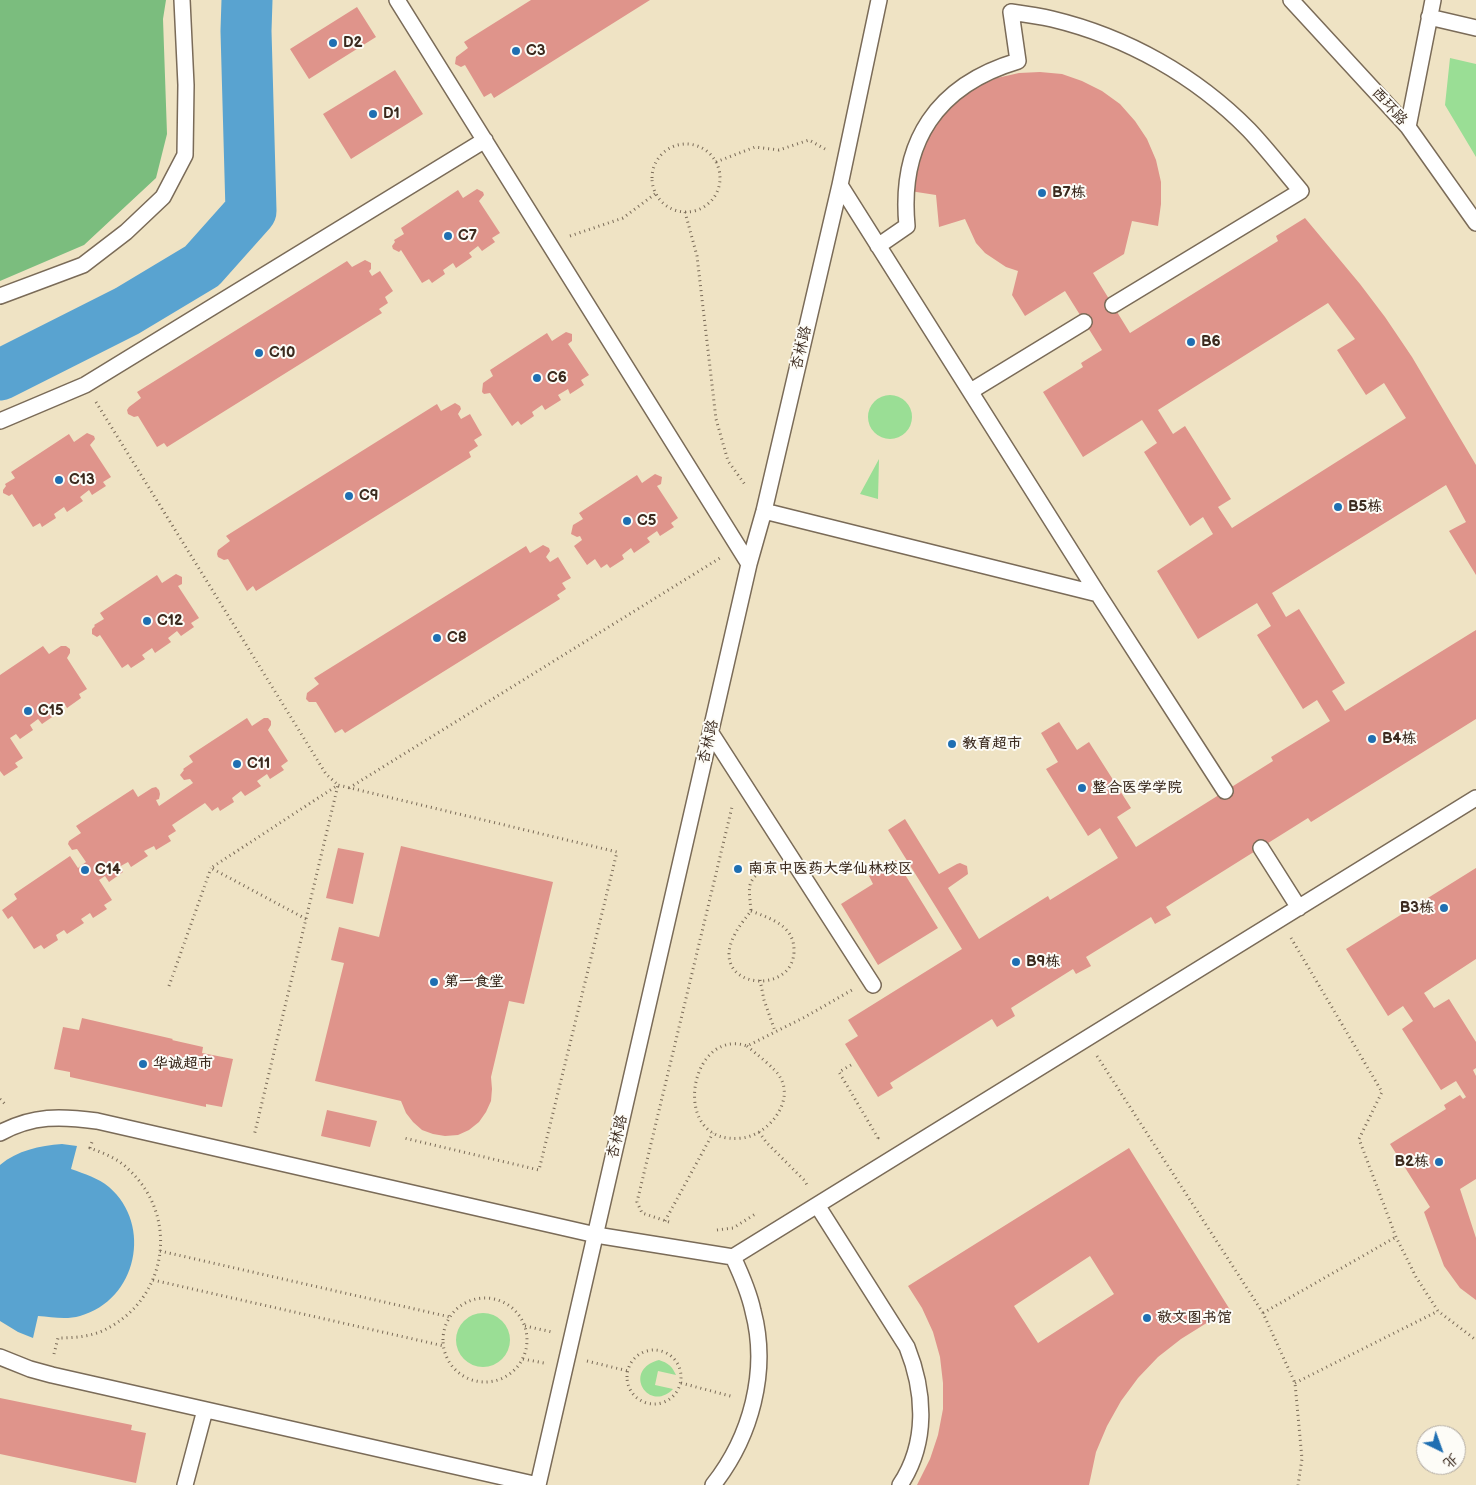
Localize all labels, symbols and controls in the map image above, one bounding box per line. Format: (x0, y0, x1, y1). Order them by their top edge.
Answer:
place label: D2 (343, 34, 362, 52)
marker: D2 (327, 37, 339, 49)
place label: C3 (526, 42, 545, 60)
marker: C3 (510, 45, 522, 57)
street label: 西环路 (1367, 84, 1411, 130)
place label: D1 (383, 105, 400, 123)
marker: D1 (367, 108, 379, 120)
place label: B7栋 (1052, 184, 1086, 202)
marker: B7栋 (1036, 187, 1048, 199)
place label: C7 (458, 227, 477, 245)
marker: C7 (442, 230, 454, 242)
street label: 杏林路 (788, 324, 816, 372)
place label: B6 (1201, 333, 1221, 351)
marker: B6 (1185, 336, 1197, 348)
place label: C10 (269, 344, 295, 362)
marker: C10 (253, 347, 265, 359)
place label: C6 (547, 369, 567, 387)
marker: C6 (531, 372, 543, 384)
place label: C13 (69, 471, 95, 489)
marker: C13 (53, 474, 65, 486)
place label: C9 (359, 487, 378, 505)
marker: C9 (343, 490, 355, 502)
place label: B5栋 (1348, 498, 1382, 516)
marker: B5栋 (1332, 501, 1344, 513)
place label: C5 (637, 512, 656, 530)
marker: C5 (621, 515, 633, 527)
place label: C12 (157, 612, 183, 630)
marker: C12 (141, 615, 153, 627)
place label: C8 (447, 629, 467, 647)
marker: C8 (431, 632, 443, 644)
place label: C15 (38, 702, 64, 720)
marker: C15 (22, 705, 34, 717)
street label: 杏林路 (695, 718, 723, 766)
place label: B4栋 (1382, 730, 1416, 748)
marker: B4栋 (1366, 733, 1378, 745)
place label: 教育超市 (962, 735, 1022, 753)
marker: 教育超市 (946, 738, 958, 750)
place label: C11 (247, 755, 270, 773)
marker: C11 (231, 758, 243, 770)
place label: 整合医学学院 (1092, 779, 1182, 797)
marker: 整合医学学院 (1076, 782, 1088, 794)
place label: 南京中医药大学仙林校区 (748, 860, 913, 878)
place label: C14 (95, 861, 121, 879)
marker: 南京中医药大学仙林校区 (732, 863, 744, 875)
marker: C14 (79, 864, 91, 876)
place label: B3栋 (1400, 899, 1434, 917)
marker: B3栋 (1438, 902, 1450, 914)
place label: B9栋 (1026, 953, 1060, 971)
marker: B9栋 (1010, 956, 1022, 968)
place label: 第一食堂 (444, 973, 504, 991)
marker: 第一食堂 (428, 976, 440, 988)
place label: 华诚超市 (153, 1055, 213, 1073)
marker: 华诚超市 (137, 1058, 149, 1070)
street label: 杏林路 (604, 1113, 632, 1161)
place label: B2栋 (1394, 1153, 1429, 1171)
marker: B2栋 (1433, 1156, 1445, 1168)
place label: 敬文图书馆 (1157, 1309, 1232, 1327)
marker: 敬文图书馆 (1141, 1312, 1153, 1324)
north arrow (1416, 1425, 1466, 1475)
text: 北 (1440, 1450, 1462, 1472)

